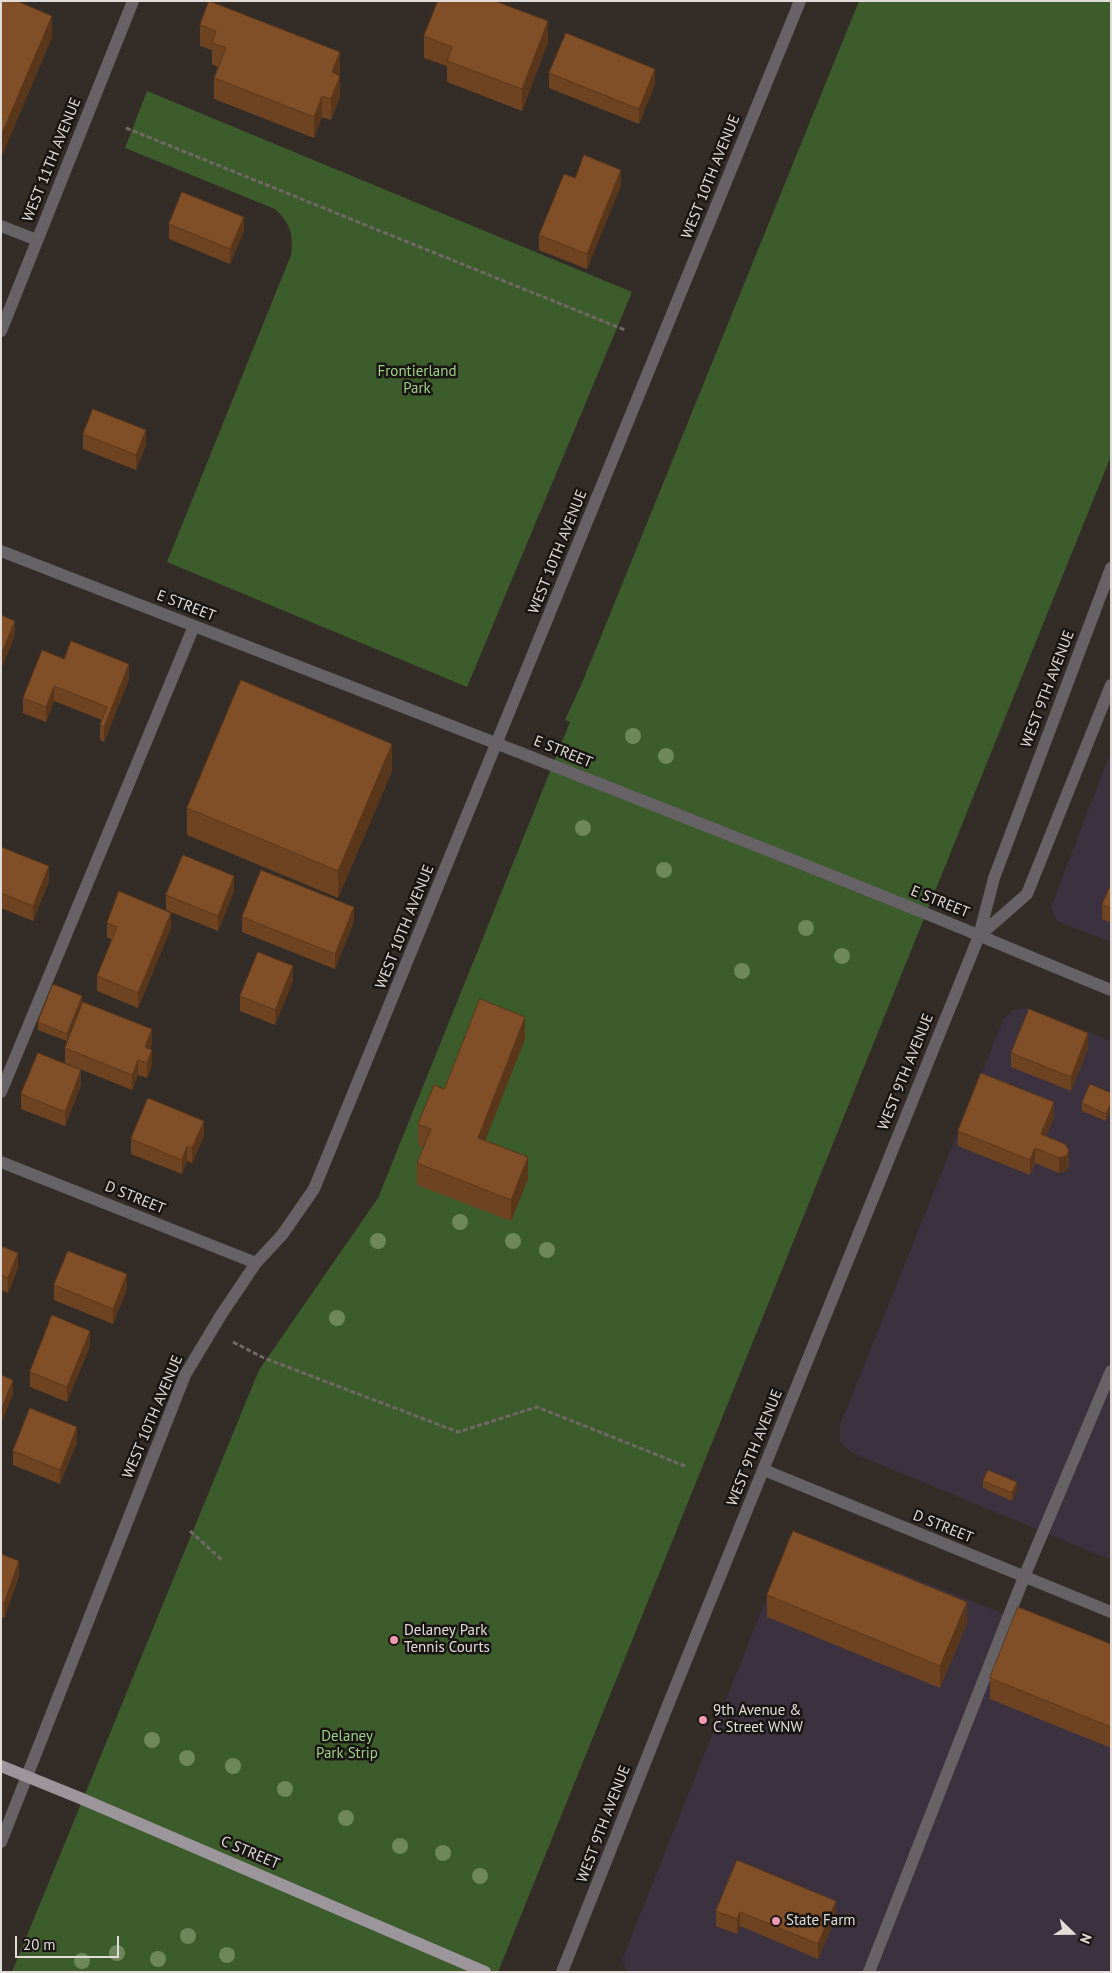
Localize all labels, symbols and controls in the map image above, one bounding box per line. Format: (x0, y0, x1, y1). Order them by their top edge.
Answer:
street label: WEST 11TH AVENUE (19, 95, 85, 225)
street label: WEST 10TH AVENUE (678, 112, 744, 242)
park label: Frontierland Park (377, 363, 457, 398)
street label: WEST 10TH AVENUE (525, 487, 591, 617)
street label: E STREET (154, 587, 218, 625)
street label: WEST 9TH AVENUE (1017, 628, 1079, 750)
street label: E STREET (531, 732, 595, 772)
street label: WEST 10TH AVENUE (372, 862, 438, 992)
street label: E STREET (908, 882, 972, 922)
street label: WEST 9TH AVENUE (874, 1011, 938, 1133)
street label: D STREET (102, 1178, 168, 1218)
street label: WEST 10TH AVENUE (119, 1353, 187, 1481)
street label: WEST 9TH AVENUE (723, 1387, 787, 1509)
street label: D STREET (910, 1507, 976, 1547)
place label: Delaney Park Tennis Courts (404, 1622, 490, 1657)
marker: Delaney Park Tennis Courts (388, 1634, 400, 1646)
place label: 9th Avenue & C Street WNW (713, 1702, 803, 1737)
marker: 9th Avenue & C Street WNW (697, 1714, 709, 1726)
park label: Delaney Park Strip (316, 1728, 378, 1763)
street label: WEST 9TH AVENUE (573, 1763, 635, 1885)
street label: C STREET (218, 1833, 282, 1873)
north arrow (1047, 1908, 1097, 1958)
place label: State Farm (786, 1912, 856, 1930)
marker: State Farm (770, 1915, 782, 1927)
scale bar (18, 1926, 121, 1958)
text: N (1076, 1931, 1096, 1946)
text: 20 m (23, 1935, 56, 1954)

